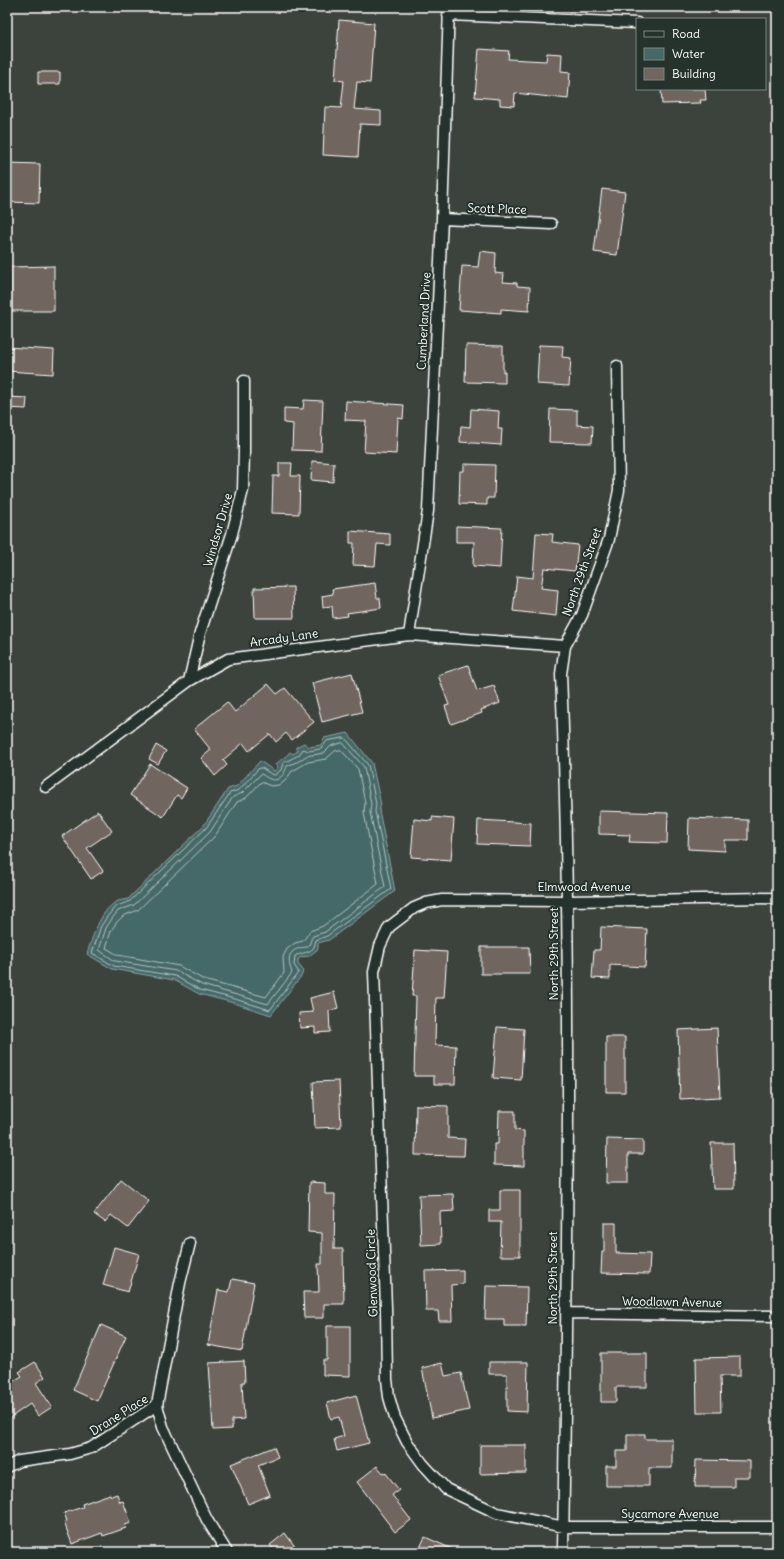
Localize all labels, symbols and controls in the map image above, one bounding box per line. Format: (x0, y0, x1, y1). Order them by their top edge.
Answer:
legend (636, 18, 766, 90)
text: Road (672, 26, 700, 41)
text: Water (672, 46, 705, 61)
text: Building (672, 66, 716, 81)
street label: Scott Place (467, 200, 527, 217)
street label: Cumberland Drive (413, 272, 434, 370)
street label: Windsor Drive (200, 491, 235, 568)
street label: North 29th Street (559, 526, 604, 618)
street label: Arcady Lane (249, 625, 319, 650)
street label: Elmwood Avenue (537, 879, 631, 894)
street label: North 29th Street (546, 908, 561, 1000)
street label: Glenwood Circle (362, 1229, 381, 1317)
street label: North 29th Street (545, 1232, 560, 1324)
street label: Woodlawn Avenue (622, 1293, 722, 1310)
street label: Drane Place (87, 1391, 150, 1438)
street label: Sycamore Avenue (621, 1506, 719, 1521)

